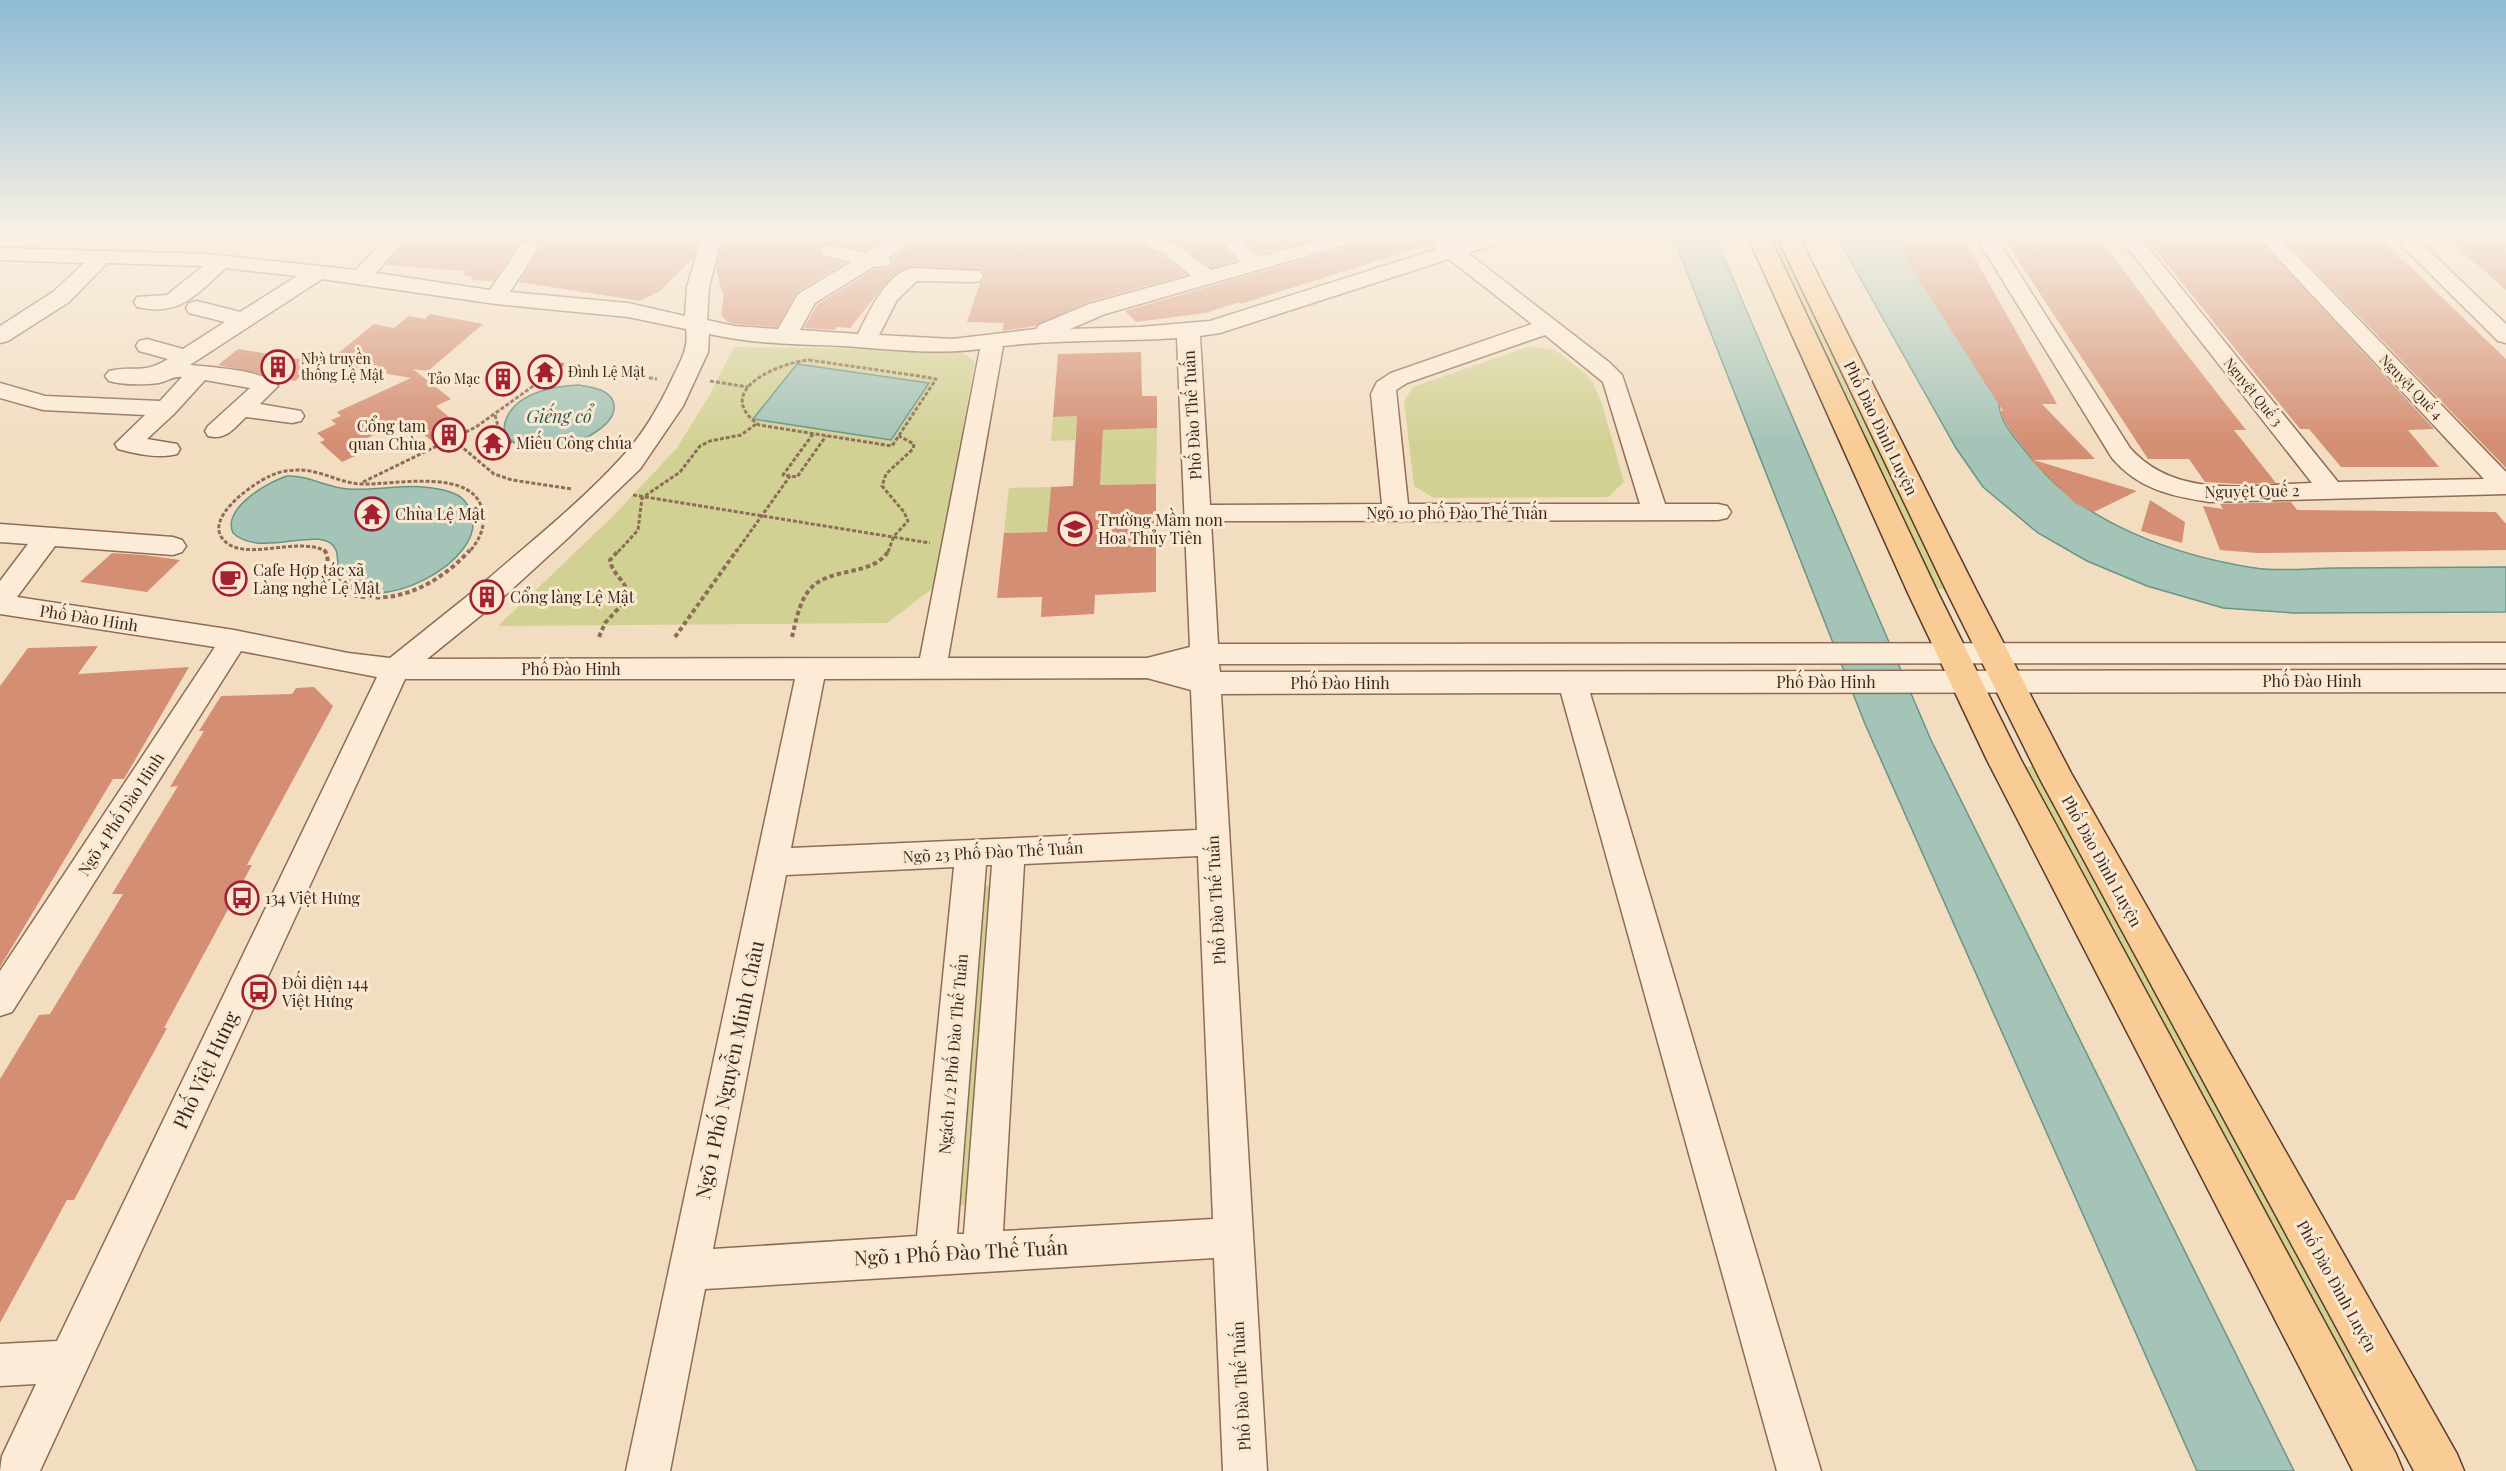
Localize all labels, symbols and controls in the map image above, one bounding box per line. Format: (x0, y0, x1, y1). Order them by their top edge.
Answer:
place label: Nhà truyền thống Lệ Mật (301, 347, 385, 384)
building icon: Nhà truyền thống Lệ Mật (260, 349, 296, 385)
street label: Phố Đào Thế Tuấn (1176, 349, 1205, 480)
street label: Nguyệt Quế 4 (2376, 349, 2449, 423)
street label: Nguyệt Quế 3 (2220, 352, 2288, 430)
temple icon: Đình Lệ Mật (527, 354, 563, 390)
street label: Phố Đào Đình Luyện (1840, 356, 1925, 499)
building icon: Tảo Mạc (485, 361, 521, 397)
place label: Đình Lệ Mật (568, 362, 646, 381)
place label: Tảo Mạc (427, 369, 480, 388)
water label: Giếng cổ (526, 403, 595, 428)
place label: Cổng tam quan Chùa (349, 415, 426, 454)
building icon: Cổng tam quan Chùa (431, 417, 467, 453)
temple icon: Miếu Công chúa (475, 425, 511, 461)
place label: Miếu Công chúa (516, 430, 632, 453)
street label: Nguyệt Quế 2 (2204, 477, 2300, 502)
temple icon: Chùa Lệ Mật (354, 496, 390, 532)
street label: Ngõ 10 phố Đào Thế Tuấn (1366, 500, 1548, 523)
place label: Chùa Lệ Mật (395, 503, 486, 524)
place label: Trường Mầm non Hoa Thủy Tiên (1098, 507, 1223, 548)
school or university icon: Trường Mầm non Hoa Thủy Tiên (1057, 511, 1093, 547)
place label: Cafe Hợp tác xã Làng nghề Lệ Mật (253, 559, 381, 598)
cafe icon: Cafe Hợp tác xã Làng nghề Lệ Mật (212, 561, 248, 597)
building icon: Cổng làng Lệ Mật (469, 579, 505, 615)
place label: Cổng làng Lệ Mật (510, 586, 635, 607)
street label: Phố Đào Hinh (38, 597, 141, 636)
street label: Phố Đào Hinh (521, 656, 621, 679)
street label: Phố Đào Hinh (2262, 668, 2362, 691)
street label: Phố Đào Hinh (1776, 669, 1876, 692)
street label: Phố Đào Hinh (1290, 670, 1390, 693)
street label: Ngõ 4 Phố Đào Hinh (71, 747, 169, 879)
street label: Phố Đào Đình Luyện (2058, 790, 2149, 931)
street label: Ngõ 23 Phố Đào Thế Tuấn (902, 834, 1084, 867)
street label: Phố Đào Thế Tuấn (1200, 834, 1229, 965)
bus stop icon: 134 Việt Hưng (224, 880, 260, 916)
place label: 134 Việt Hưng (265, 887, 361, 908)
street label: Ngõ 1 Phố Nguyễn Minh Châu (687, 937, 769, 1201)
street label: Ngách 1/2 Phố Đào Thế Tuấn (931, 952, 972, 1155)
place label: Đối diện 144 Việt Hưng (281, 970, 368, 1011)
bus stop icon: Đối diện 144 Việt Hưng (241, 974, 277, 1010)
street label: Phố Việt Hưng (165, 1005, 244, 1133)
street label: Phố Đào Đình Luyện (2293, 1215, 2384, 1356)
street label: Ngõ 1 Phố Đào Thế Tuấn (853, 1231, 1069, 1271)
street label: Phố Đào Thế Tuấn (1225, 1320, 1254, 1451)

